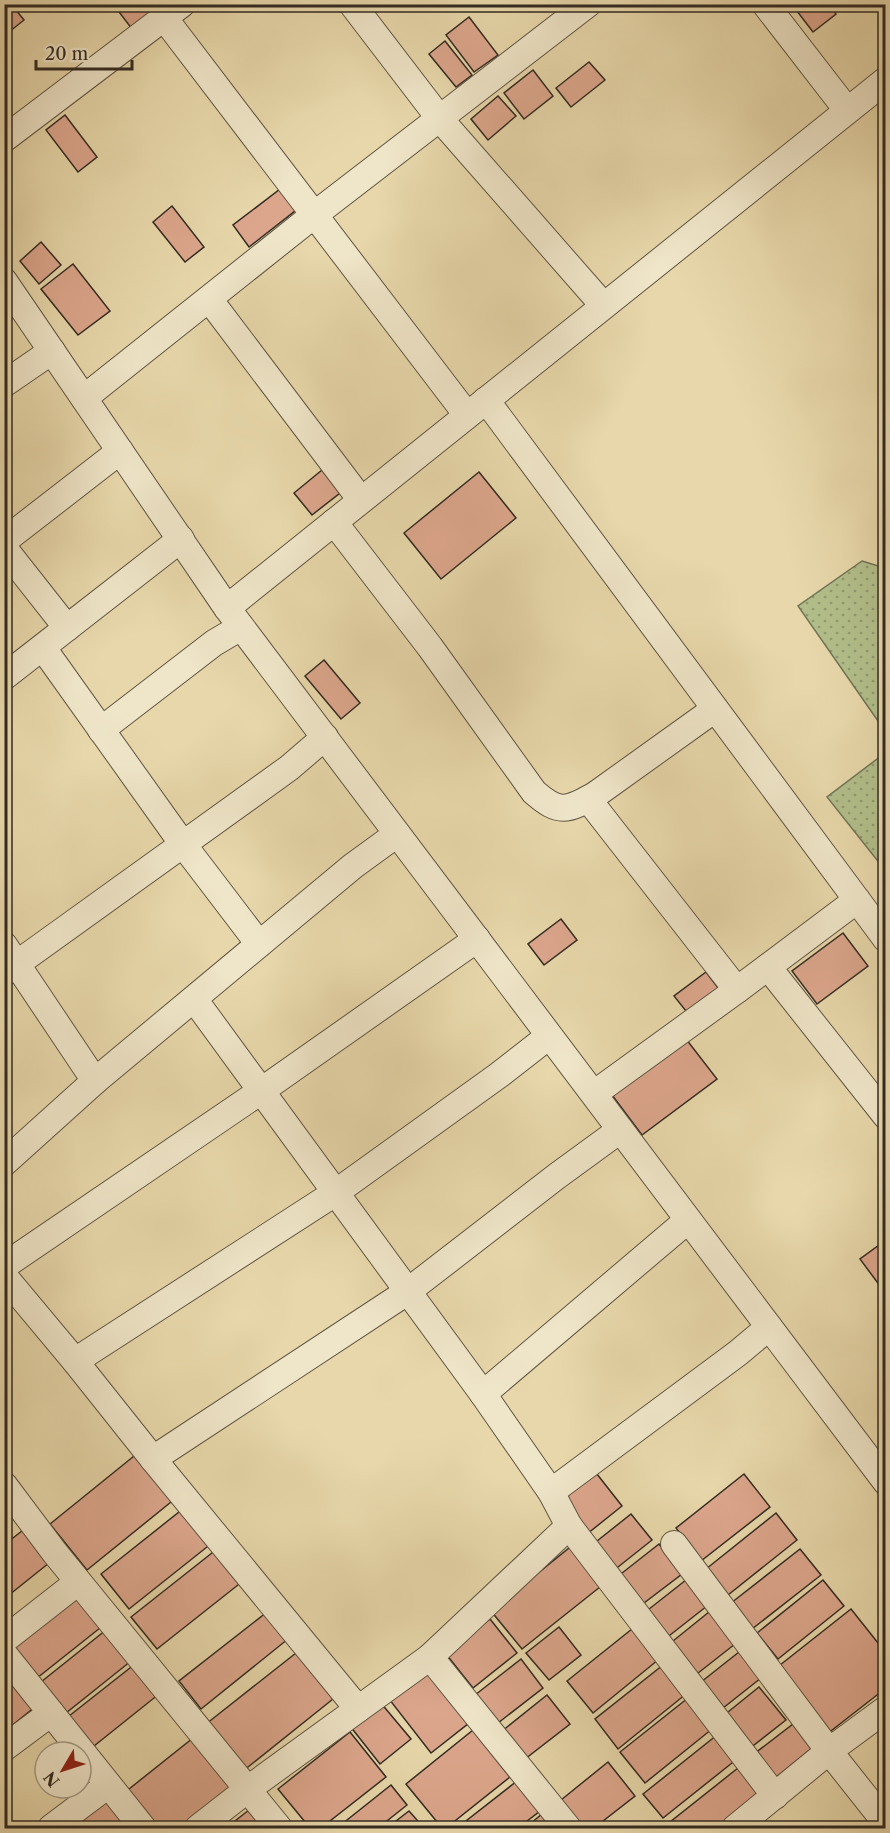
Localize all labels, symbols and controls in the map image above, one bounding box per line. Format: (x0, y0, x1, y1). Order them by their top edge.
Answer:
scale bar (36, 33, 132, 71)
text: 20 m (45, 43, 89, 65)
north arrow (33, 1740, 93, 1800)
text: N (39, 1768, 63, 1791)

